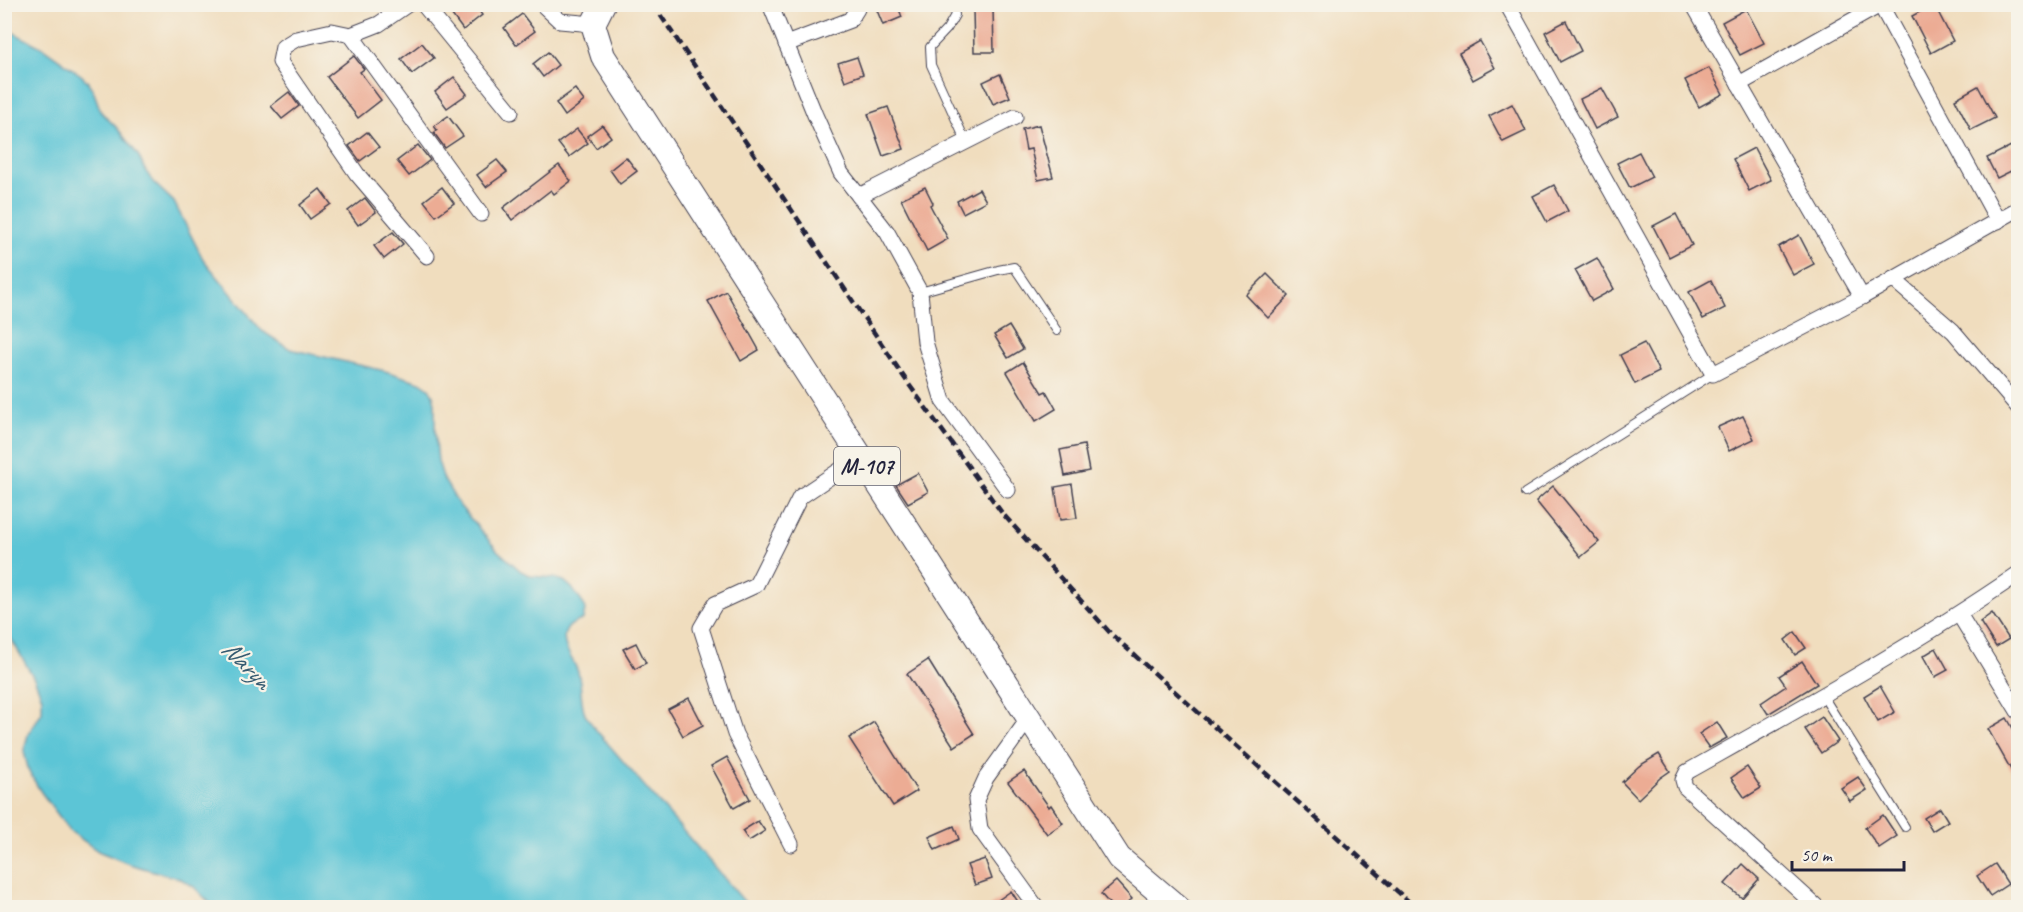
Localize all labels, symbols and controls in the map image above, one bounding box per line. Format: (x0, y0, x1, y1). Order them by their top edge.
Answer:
road number: М-107 (834, 447, 900, 485)
water label: Naryn (215, 632, 280, 698)
scale bar (1792, 834, 1904, 872)
text: 50 m (1801, 844, 1834, 866)

